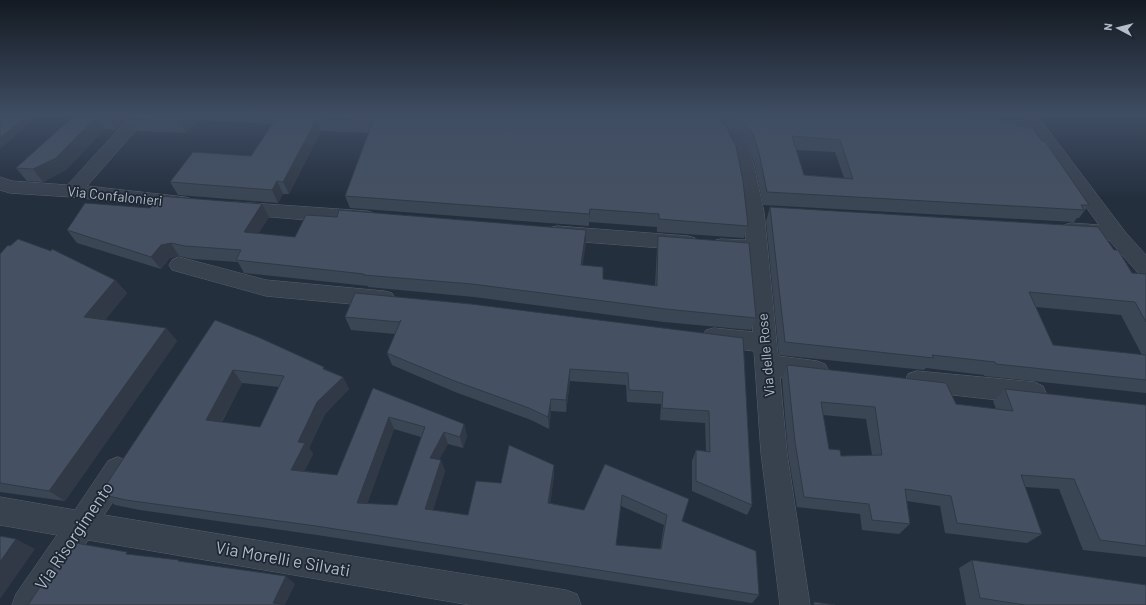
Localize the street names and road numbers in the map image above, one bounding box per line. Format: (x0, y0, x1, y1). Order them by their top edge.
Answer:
street label: Via Confalonieri (67, 182, 163, 209)
street label: Via delle Rose (753, 312, 778, 398)
street label: Via Risorgimento (30, 478, 117, 593)
street label: Via Morelli e Silvati (214, 536, 352, 580)

